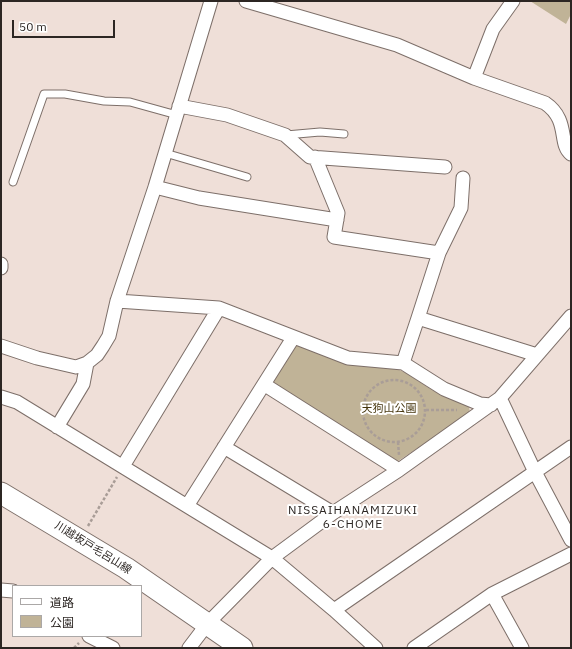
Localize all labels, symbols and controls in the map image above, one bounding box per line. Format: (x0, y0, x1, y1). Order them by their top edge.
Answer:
scale bar (14, 12, 117, 38)
text: 50 m (19, 19, 47, 34)
park label: 天狗山公園 (362, 402, 416, 416)
district label: NISSAIHANAMIZUKI 6-CHOME (288, 504, 418, 532)
street label: 川越坂戸毛呂山線 (52, 519, 134, 577)
legend (12, 585, 142, 637)
text: 道路 (50, 595, 74, 610)
text: 公園 (50, 615, 74, 630)

